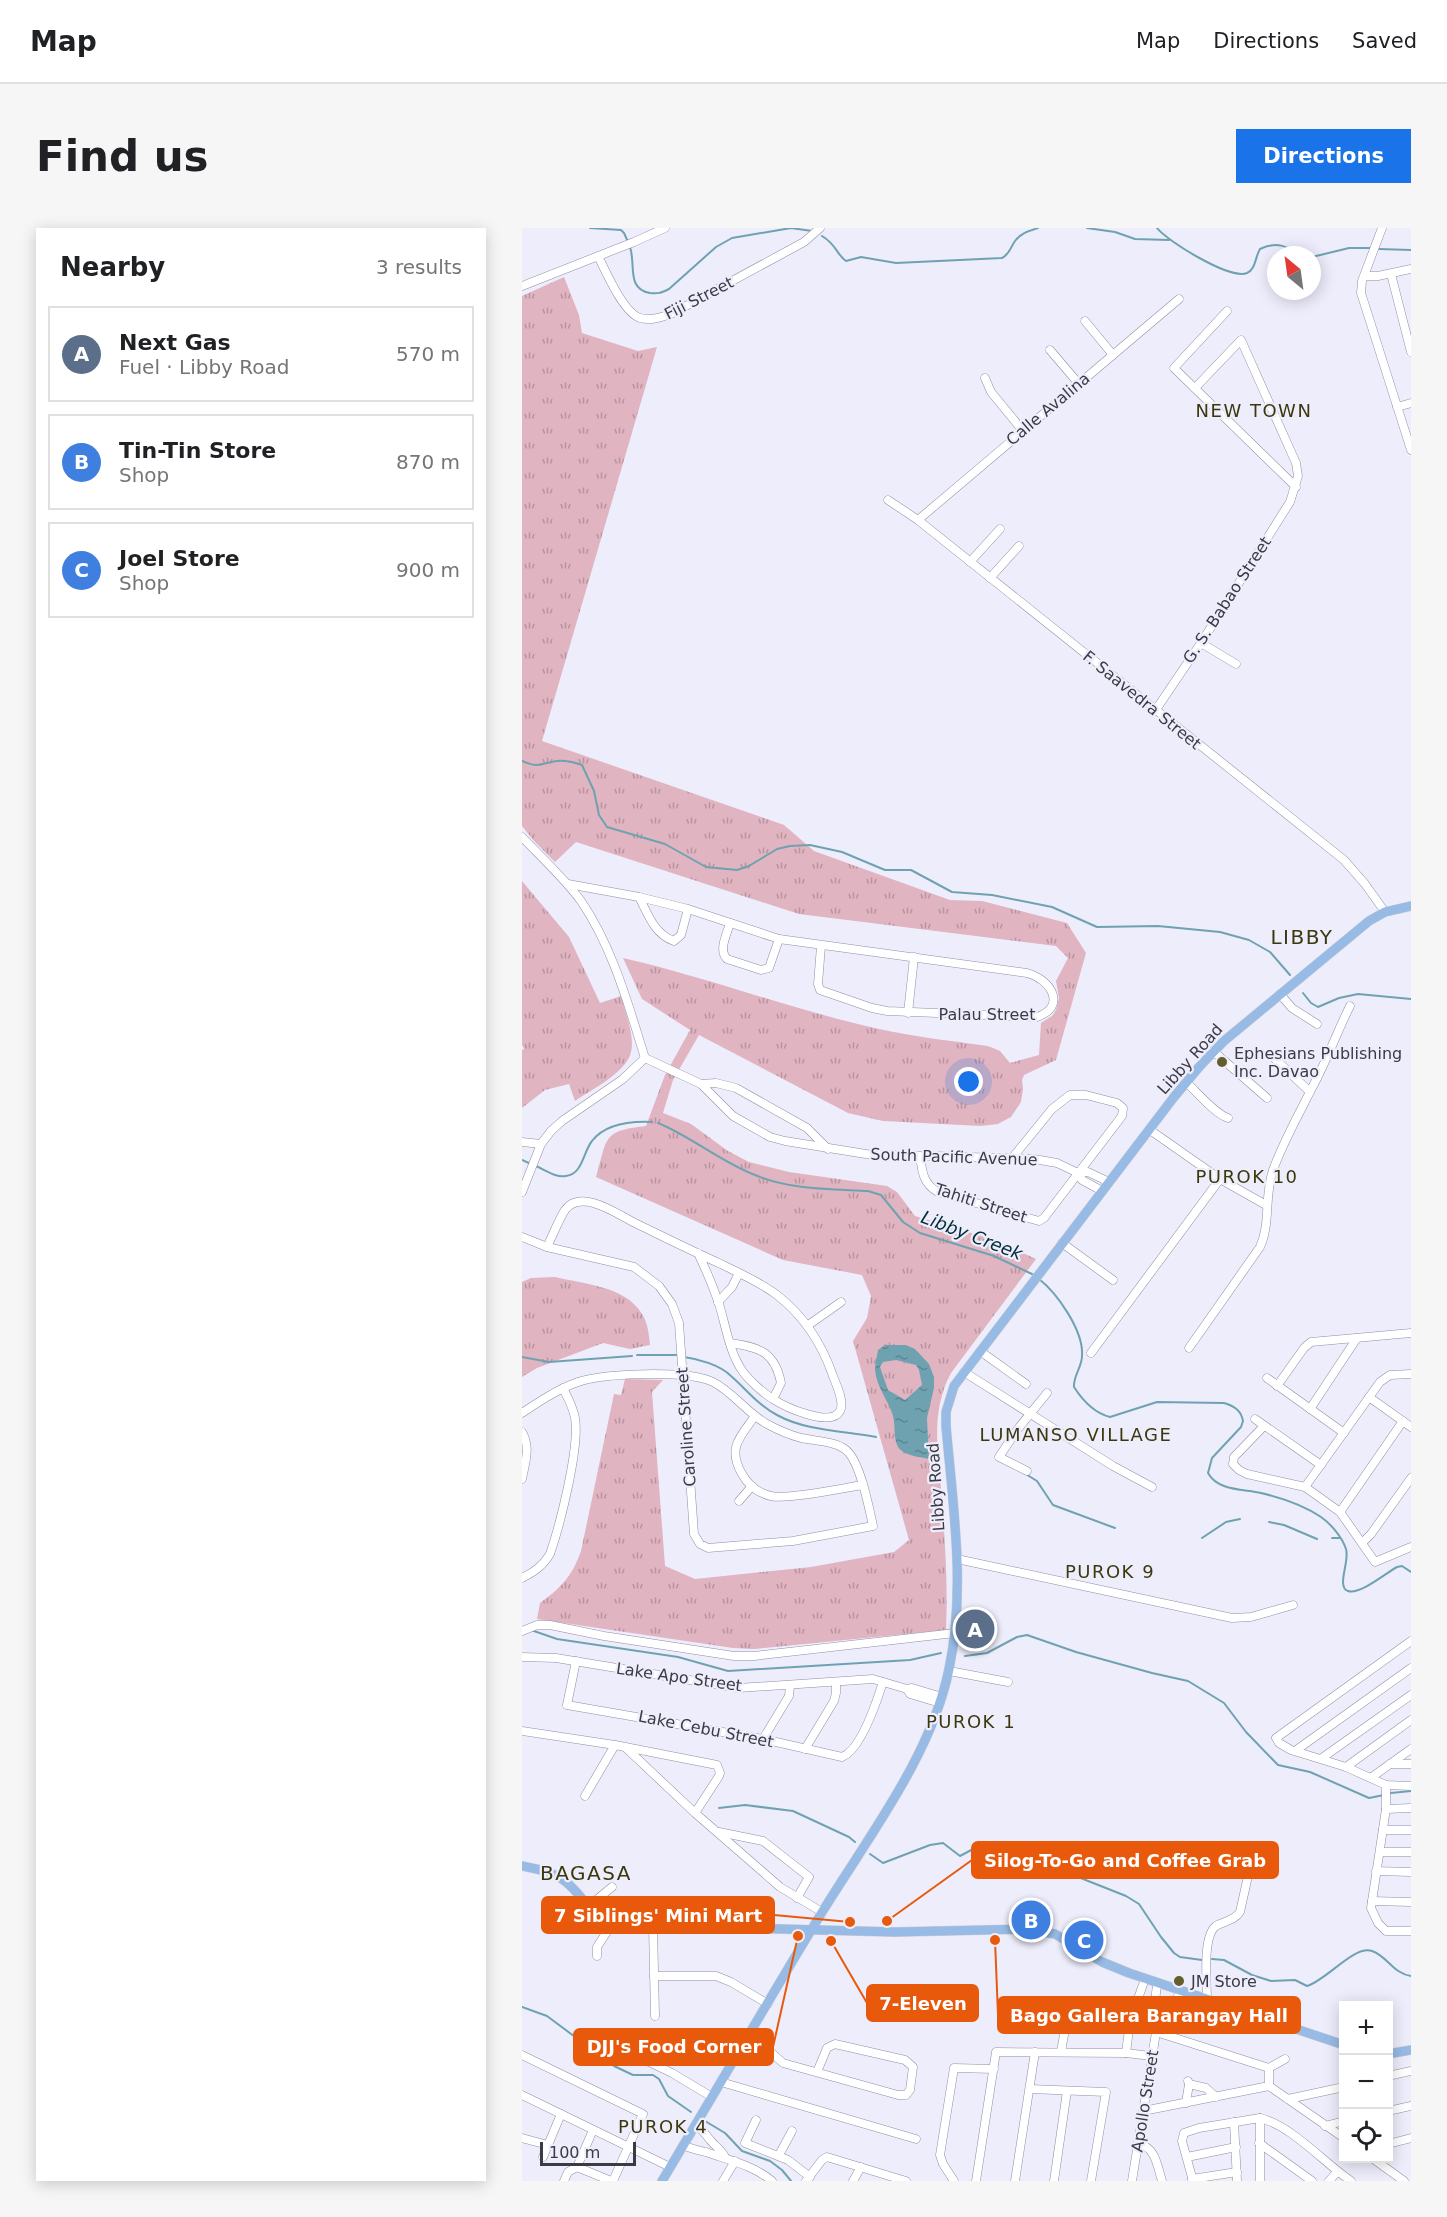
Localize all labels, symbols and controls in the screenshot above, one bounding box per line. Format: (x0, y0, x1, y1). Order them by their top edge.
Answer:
text: Map (30, 25, 97, 58)
text: Map (1136, 29, 1180, 53)
text: Directions (1213, 29, 1319, 53)
text: Saved (1352, 29, 1417, 53)
button: Directions (1236, 129, 1411, 183)
text: Find us (36, 132, 209, 181)
north arrow (1267, 246, 1321, 300)
text: Nearby (60, 252, 165, 282)
text: 3 results (376, 255, 462, 279)
street label: Fiji Street (661, 272, 737, 324)
text: Next Gas (119, 330, 231, 355)
text: A (74, 342, 89, 366)
text: 570 m (396, 342, 460, 366)
text: Fuel · Libby Road (119, 355, 290, 379)
street label: Calle Avalina (1002, 369, 1094, 449)
district label: NEW TOWN (1196, 400, 1312, 421)
text: Tin-Tin Store (119, 438, 276, 463)
text: B (74, 450, 89, 474)
text: 870 m (396, 450, 460, 474)
text: Shop (119, 463, 169, 487)
street label: G. S. Babao Street (1179, 533, 1275, 667)
text: Joel Store (119, 546, 240, 571)
text: C (74, 558, 89, 582)
text: 900 m (396, 558, 460, 582)
text: Shop (119, 571, 169, 595)
street label: F. Saavedra Street (1079, 647, 1205, 753)
district label: LIBBY (1270, 925, 1334, 949)
street label: Palau Street (939, 1005, 1035, 1024)
street label: Libby Road (1153, 1020, 1227, 1098)
place label: Ephesians Publishing Inc. Davao (1234, 1044, 1402, 1081)
marker: Ephesians Publishing Inc. Davao (1215, 1055, 1229, 1069)
your location (954, 1067, 983, 1096)
street label: South Pacific Avenue (870, 1145, 1038, 1169)
district label: PUROK 10 (1195, 1166, 1299, 1187)
street label: Tahiti Street (931, 1179, 1030, 1227)
water label: Libby Creek (918, 1206, 1027, 1265)
street label: Caroline Street (672, 1367, 700, 1487)
district label: LUMANSO VILLAGE (980, 1424, 1172, 1445)
street label: Libby Road (923, 1442, 949, 1532)
district label: PUROK 9 (1065, 1561, 1155, 1582)
pin: A (956, 1606, 994, 1652)
street label: Lake Apo Street (615, 1659, 743, 1695)
street label: Lake Cebu Street (637, 1707, 775, 1751)
district label: PUROK 1 (926, 1711, 1016, 1732)
callout: Silog-To-Go and Coffee Grab (972, 1842, 1278, 1878)
text: Silog-To-Go and Coffee Grab (984, 1850, 1266, 1871)
district label: BAGASA (540, 1861, 632, 1885)
callout: 7 Siblings' Mini Mart (542, 1897, 774, 1933)
pin: B (1012, 1898, 1050, 1942)
text: 7 Siblings' Mini Mart (554, 1905, 762, 1926)
pin: C (1064, 1918, 1104, 1962)
place label: JM Store (1190, 1972, 1257, 1991)
marker: JM Store (1172, 1974, 1186, 1988)
callout: 7-Eleven (867, 1985, 978, 2021)
text: 7-Eleven (879, 1993, 967, 2014)
callout: Bago Gallera Barangay Hall (998, 1997, 1300, 2033)
map controls (1339, 2001, 1393, 2163)
button: + (1339, 2001, 1393, 2055)
text: Bago Gallera Barangay Hall (1010, 2005, 1288, 2026)
callout: DJJ's Food Corner (574, 2029, 773, 2065)
text: DJJ's Food Corner (587, 2036, 761, 2057)
street label: Apollo Street (1128, 2049, 1162, 2153)
button: − (1339, 2055, 1393, 2109)
button: locate (1339, 2109, 1393, 2163)
district label: PUROK 4 (618, 2116, 708, 2137)
scale bar (540, 2139, 636, 2166)
text: 100 m (549, 2143, 600, 2162)

